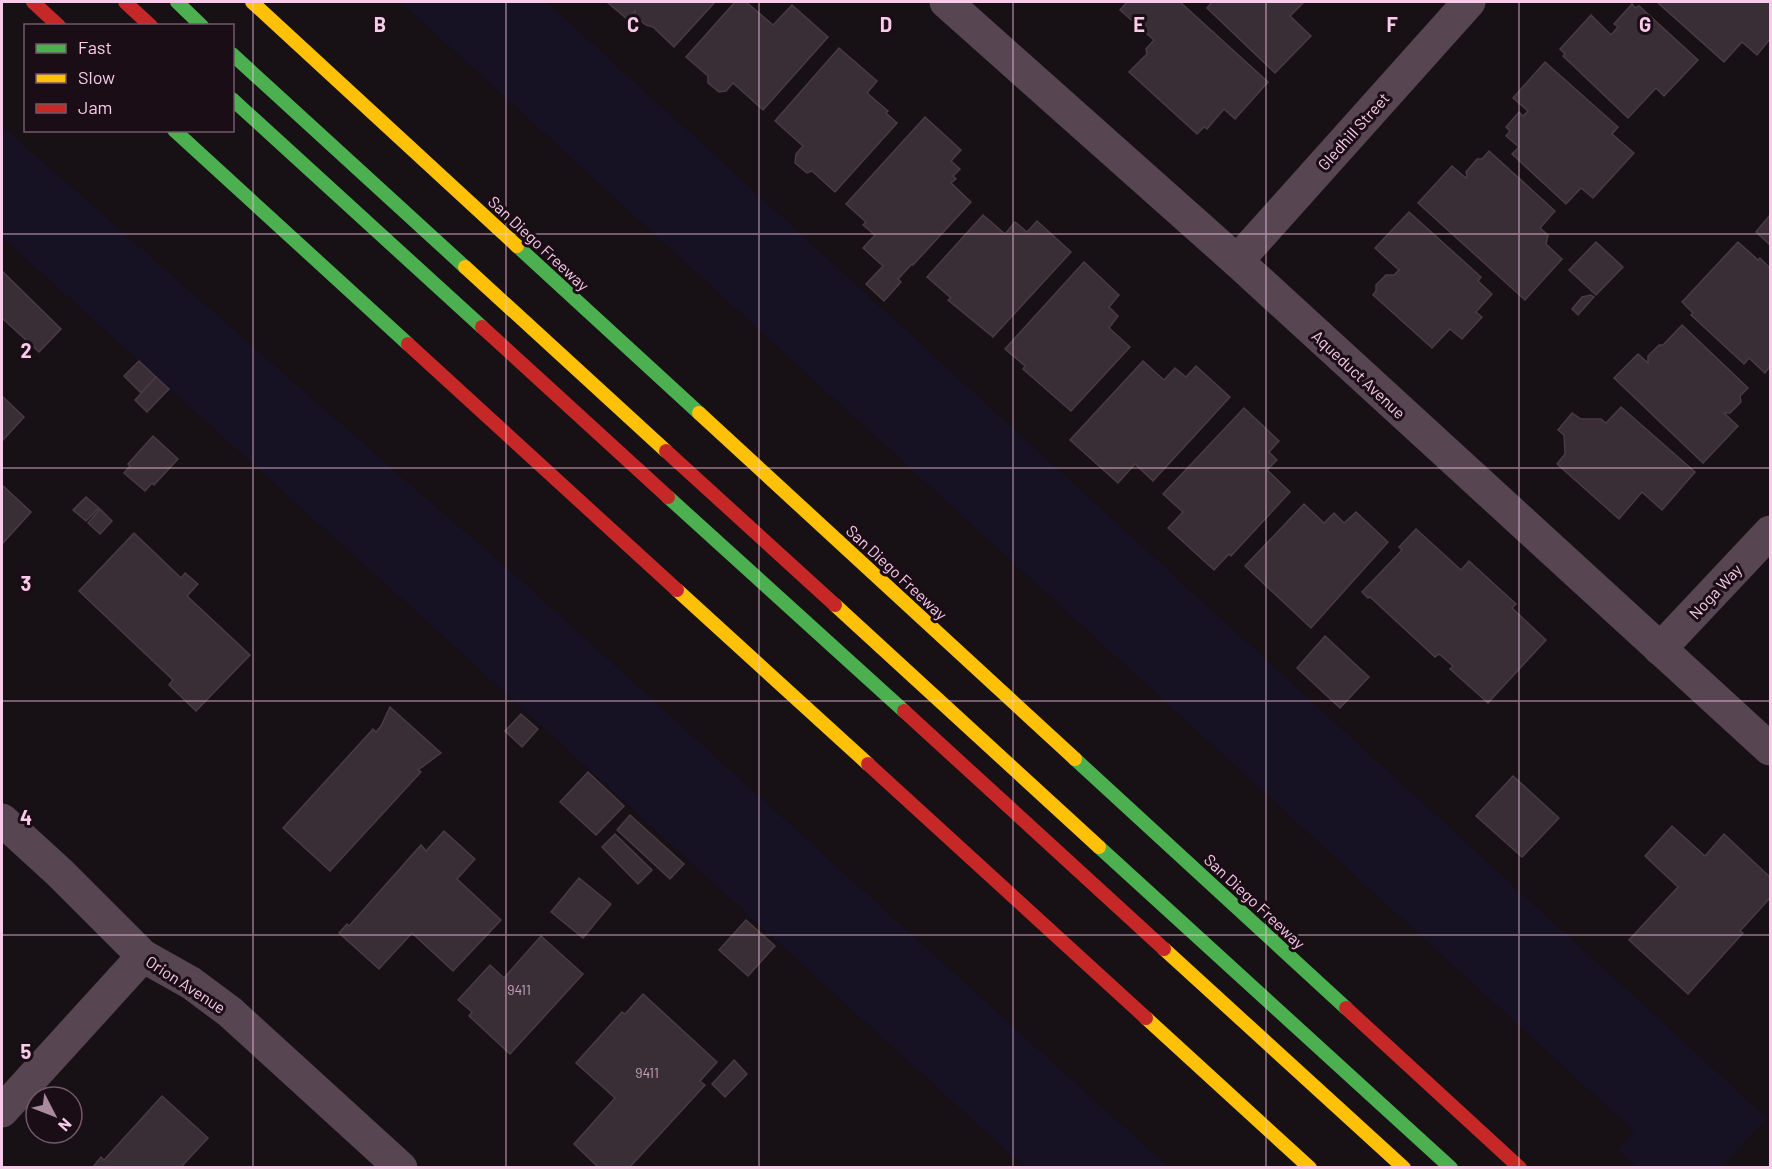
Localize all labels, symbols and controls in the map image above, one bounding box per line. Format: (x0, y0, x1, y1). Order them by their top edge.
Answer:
text: B (374, 12, 386, 36)
text: C (627, 12, 639, 36)
text: D (880, 12, 892, 36)
text: E (1133, 12, 1145, 36)
text: F (1386, 12, 1398, 36)
text: G (1639, 12, 1651, 36)
legend (24, 24, 234, 132)
text: Fast (78, 36, 112, 58)
text: Slow (78, 66, 115, 88)
street label: Gledhill Street (1313, 88, 1393, 174)
text: Jam (78, 96, 112, 118)
street label: San Diego Freeway (485, 192, 594, 295)
street label: Aqueduct Avenue (1308, 326, 1410, 422)
text: 2 (20, 338, 32, 362)
street label: San Diego Freeway (843, 521, 952, 624)
street label: Noga Way (1685, 559, 1746, 622)
text: 3 (21, 571, 31, 595)
text: 4 (20, 805, 32, 829)
street label: San Diego Freeway (1201, 850, 1310, 953)
street label: Orion Avenue (143, 951, 229, 1017)
house number: 9411 (507, 981, 531, 998)
text: 5 (21, 1039, 32, 1063)
house number: 9411 (635, 1064, 659, 1081)
north arrow (24, 1085, 84, 1145)
text: N (55, 1115, 76, 1136)

